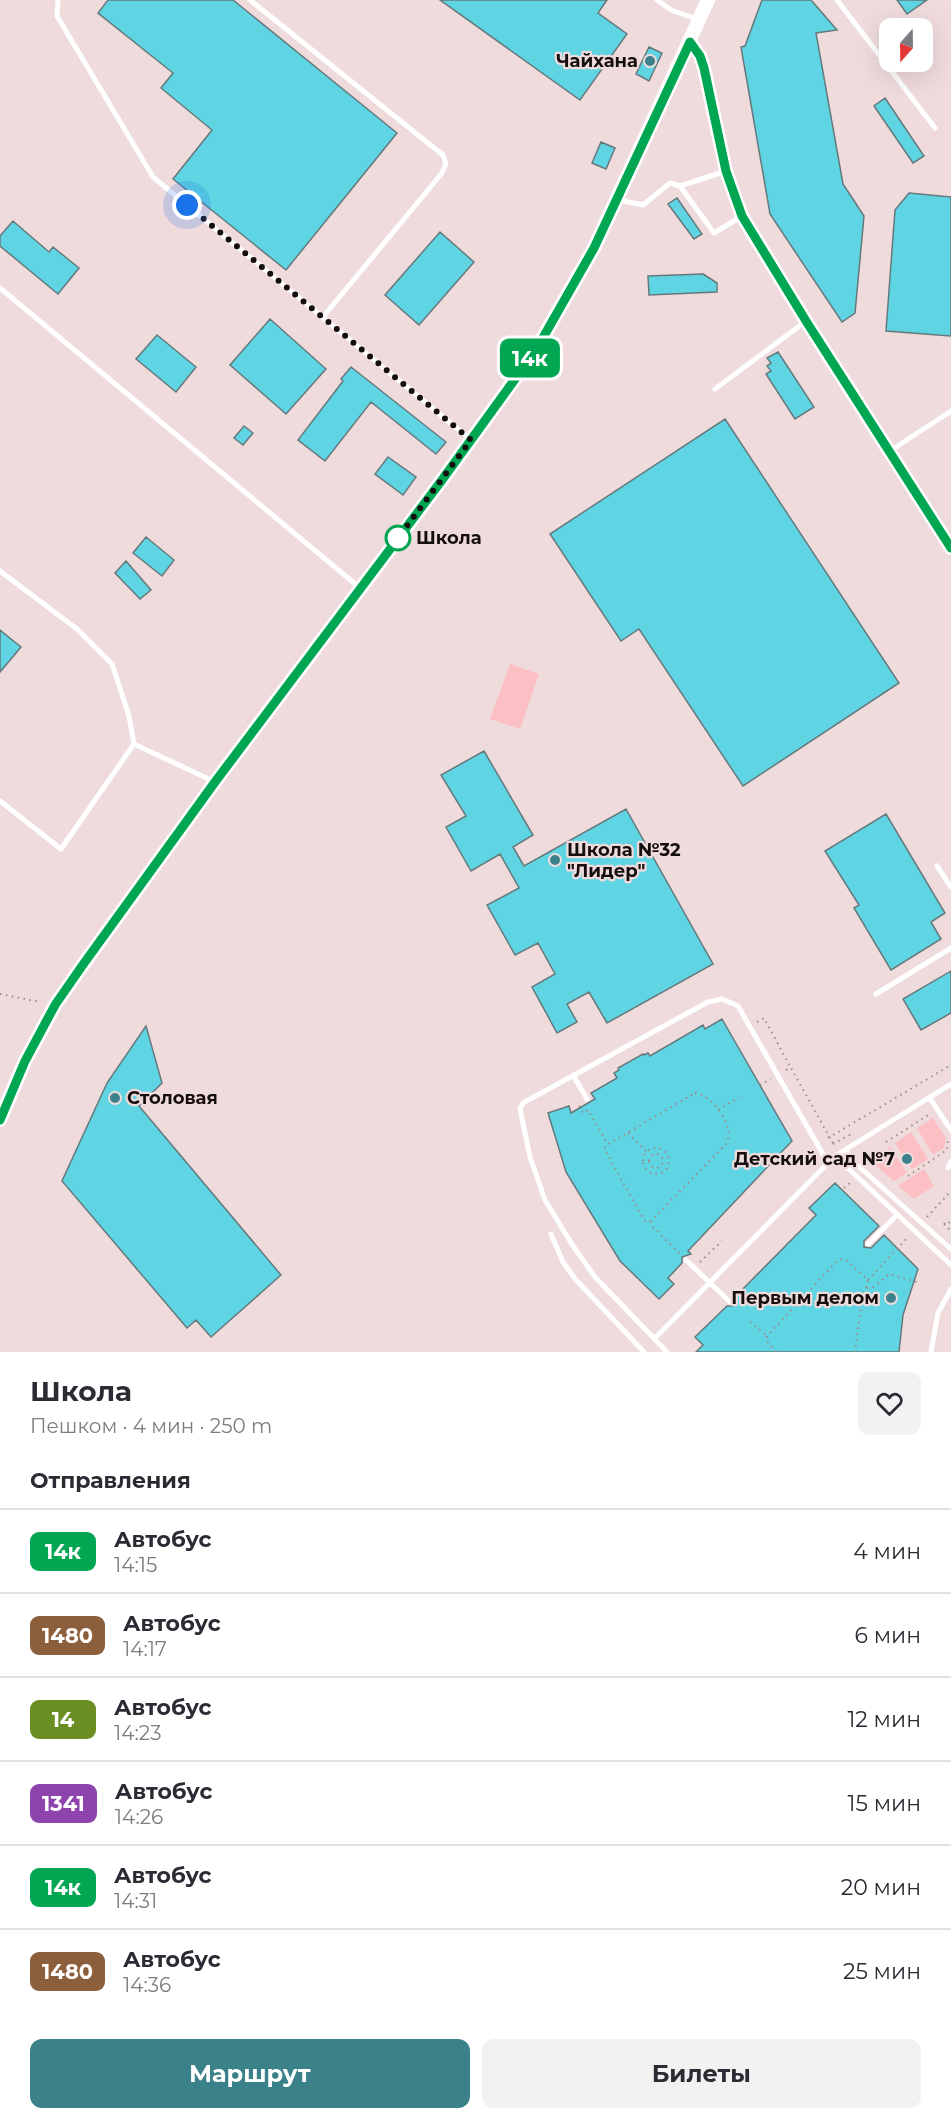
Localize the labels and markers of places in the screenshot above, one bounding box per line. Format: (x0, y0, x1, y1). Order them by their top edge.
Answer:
place label: Чайхана (557, 50, 638, 72)
marker: Чайхана (643, 54, 657, 68)
marker: Школа (385, 525, 411, 551)
place label: Школа (416, 527, 482, 549)
place label: Школа №32 "Лидер" (567, 839, 681, 882)
marker: Школа №32 "Лидер" (548, 853, 562, 867)
place label: Столовая (127, 1087, 218, 1109)
marker: Столовая (108, 1091, 122, 1105)
place label: Детский сад №7 (734, 1148, 895, 1170)
marker: Детский сад №7 (900, 1152, 914, 1166)
place label: Первым делом (731, 1287, 879, 1309)
marker: Первым делом (884, 1291, 898, 1305)

